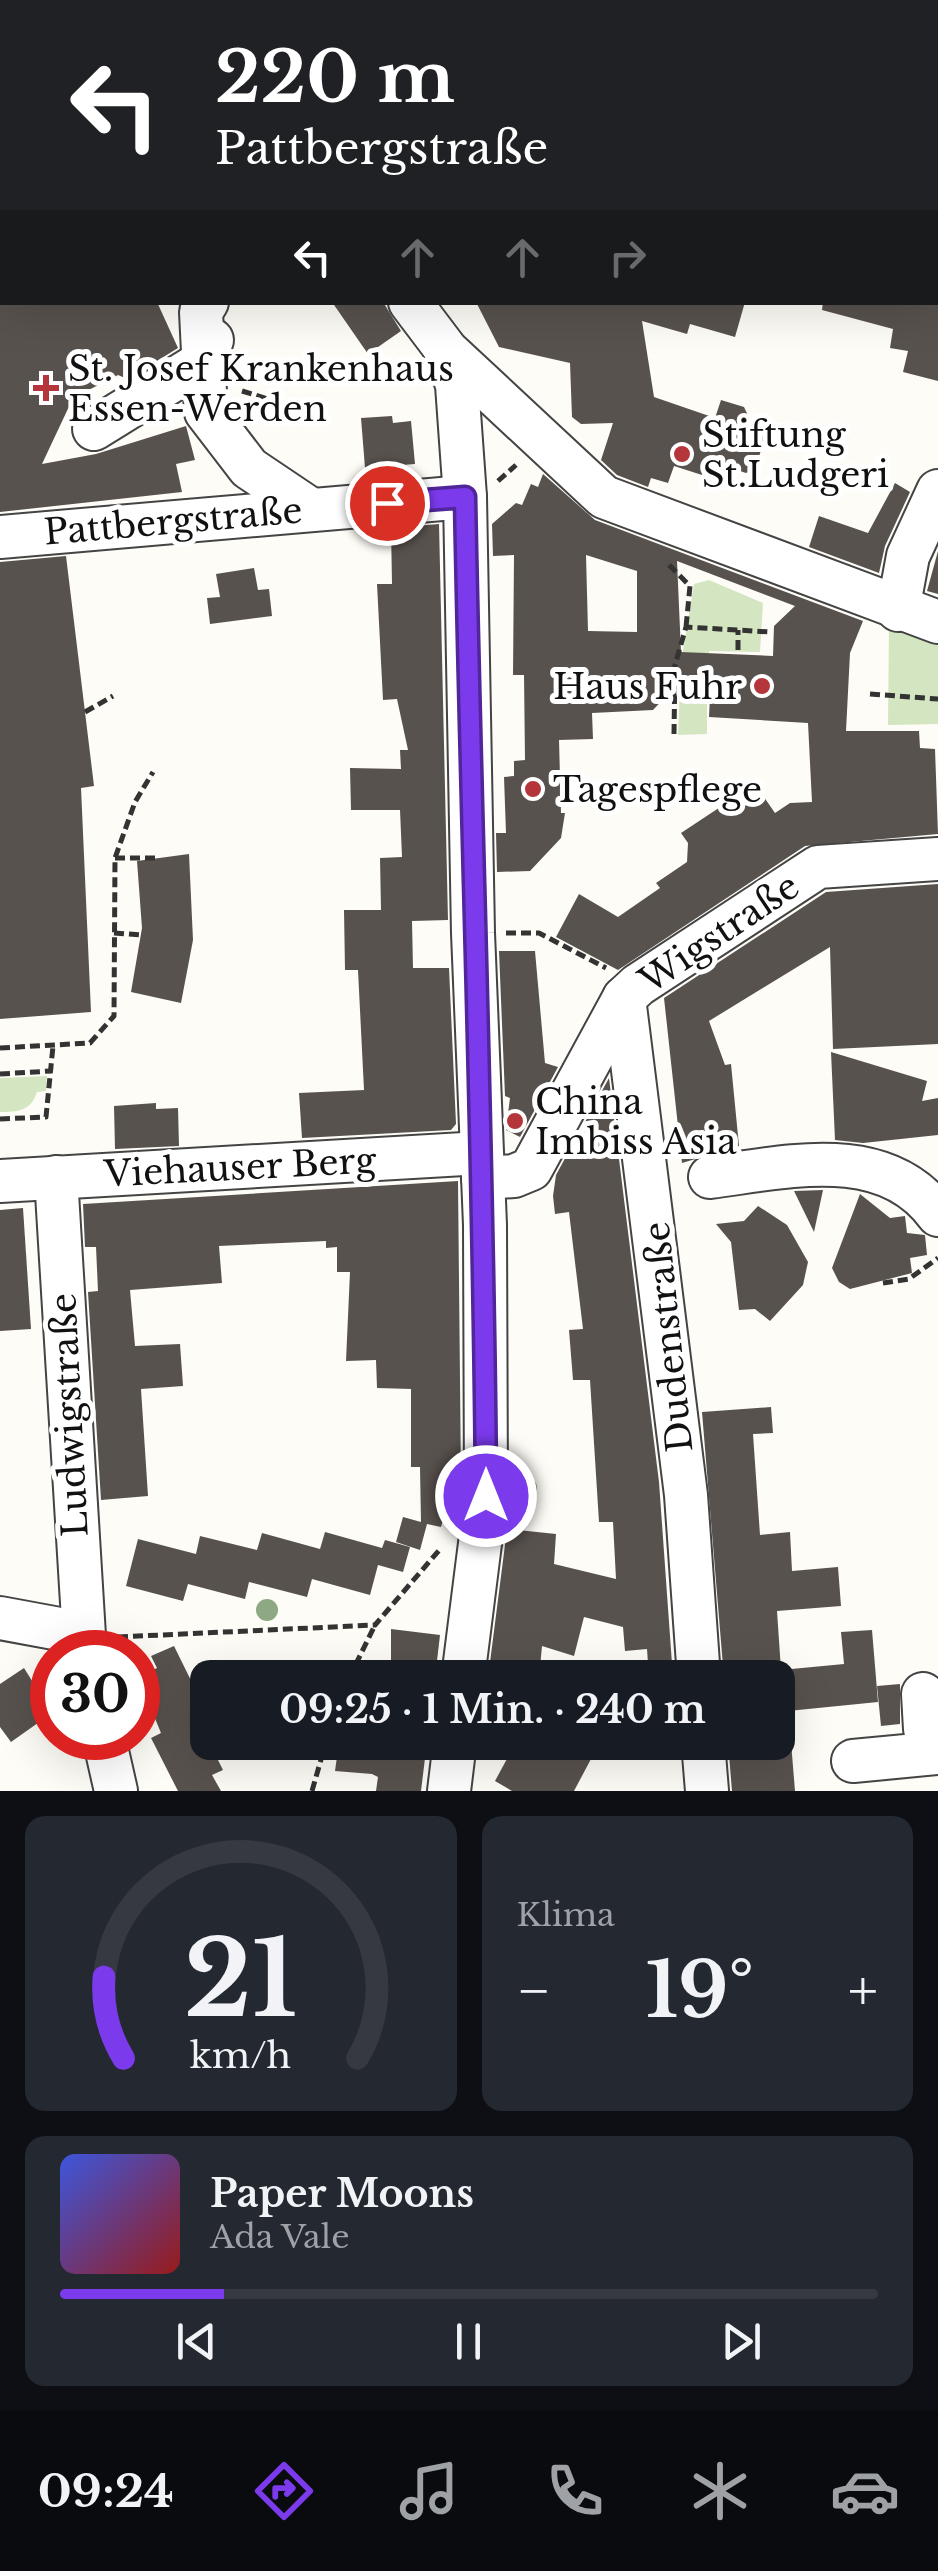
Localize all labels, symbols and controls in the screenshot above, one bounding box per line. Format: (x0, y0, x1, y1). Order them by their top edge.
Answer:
text: 220 m (215, 34, 455, 121)
icon: left (50, 40, 180, 170)
text: Pattbergstraße (215, 120, 548, 176)
icon: left (285, 230, 340, 285)
icon: ahead (390, 230, 445, 285)
icon: ahead (495, 230, 550, 285)
icon: right (600, 230, 655, 285)
place label: St. Josef Krankenhaus Essen-Werden (68, 347, 454, 430)
marker: St. Josef Krankenhaus Essen-Werden (33, 375, 59, 401)
place label: Stiftung St.Ludgeri (702, 413, 889, 496)
marker: Stiftung St.Ludgeri (671, 443, 693, 465)
pin (345, 461, 430, 546)
icon: arrive (360, 476, 415, 531)
street label: Pattbergstraße (42, 488, 304, 554)
place label: Haus Fuhr (553, 665, 742, 708)
marker: Haus Fuhr (751, 675, 773, 697)
place label: Tagespflege (553, 768, 762, 811)
marker: Tagespflege (522, 778, 544, 800)
street label: Wigstraße (630, 864, 807, 1003)
place label: China Imbiss Asia (535, 1080, 737, 1163)
marker: China Imbiss Asia (504, 1110, 526, 1132)
street label: Viehauser Berg (102, 1138, 378, 1196)
street label: Dudenstraße (635, 1220, 701, 1454)
street label: Ludwigstraße (41, 1292, 97, 1538)
position arrow (434, 1444, 538, 1548)
speed limit sign: 30 (30, 1630, 160, 1760)
text: 09:25 · 1 Min. · 240 m (279, 1686, 706, 1733)
text: Klima (517, 1895, 615, 1935)
text: 21 (184, 1915, 297, 2044)
text: 19° (645, 1944, 754, 2037)
text: − (517, 1957, 551, 2025)
text: + (848, 1957, 878, 2025)
text: km/h (190, 2033, 291, 2078)
text: Paper Moons (210, 2170, 474, 2217)
text: Ada Vale (210, 2217, 350, 2257)
icon: previous (169, 2314, 224, 2369)
icon: pause (441, 2314, 496, 2369)
icon: next (714, 2314, 769, 2369)
icon: directions (249, 2456, 319, 2526)
icon: music (394, 2456, 464, 2526)
icon: phone (540, 2456, 610, 2526)
icon: climate (685, 2456, 755, 2526)
icon: car (830, 2456, 900, 2526)
text: 09:24 (38, 2463, 174, 2519)

